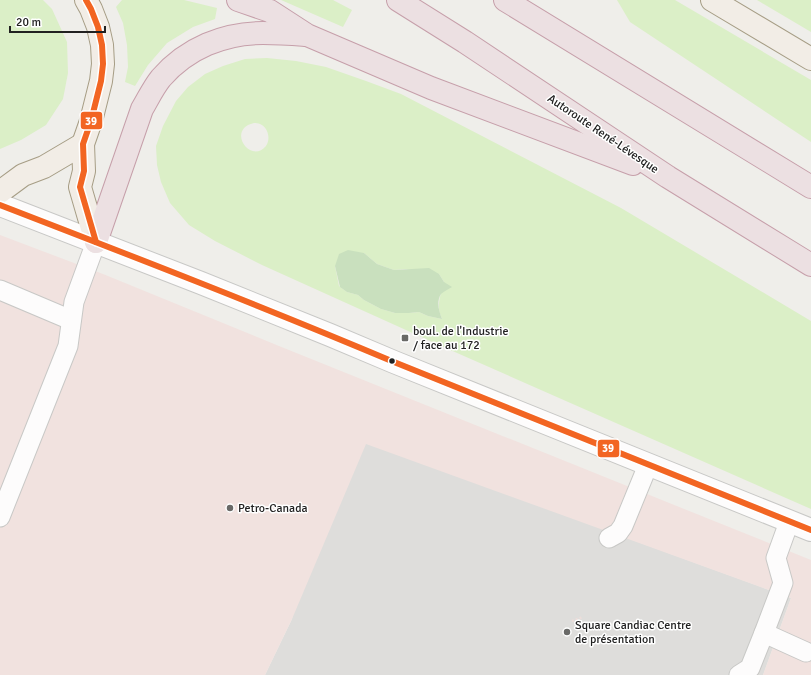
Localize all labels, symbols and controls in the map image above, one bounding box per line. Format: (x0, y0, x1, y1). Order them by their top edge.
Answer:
scale bar (10, 8, 105, 34)
text: 20 m (16, 15, 41, 30)
street label: Autoroute René-Lévesque (545, 91, 661, 177)
line badge: 39 (80, 111, 103, 130)
text: 39 (85, 115, 97, 128)
place label: boul. de l'Industrie / face au 172 (413, 324, 508, 353)
marker: boul. de l'Industrie / face au 172 (400, 333, 410, 343)
unlabelled marker (387, 356, 397, 366)
line badge: 39 (597, 439, 620, 458)
text: 39 (602, 442, 614, 455)
place label: Petro-Canada (238, 501, 308, 516)
marker: Petro-Canada (225, 503, 235, 513)
place label: Square Candiac Centre de présentation (575, 618, 691, 647)
marker: Square Candiac Centre de présentation (562, 627, 572, 637)

